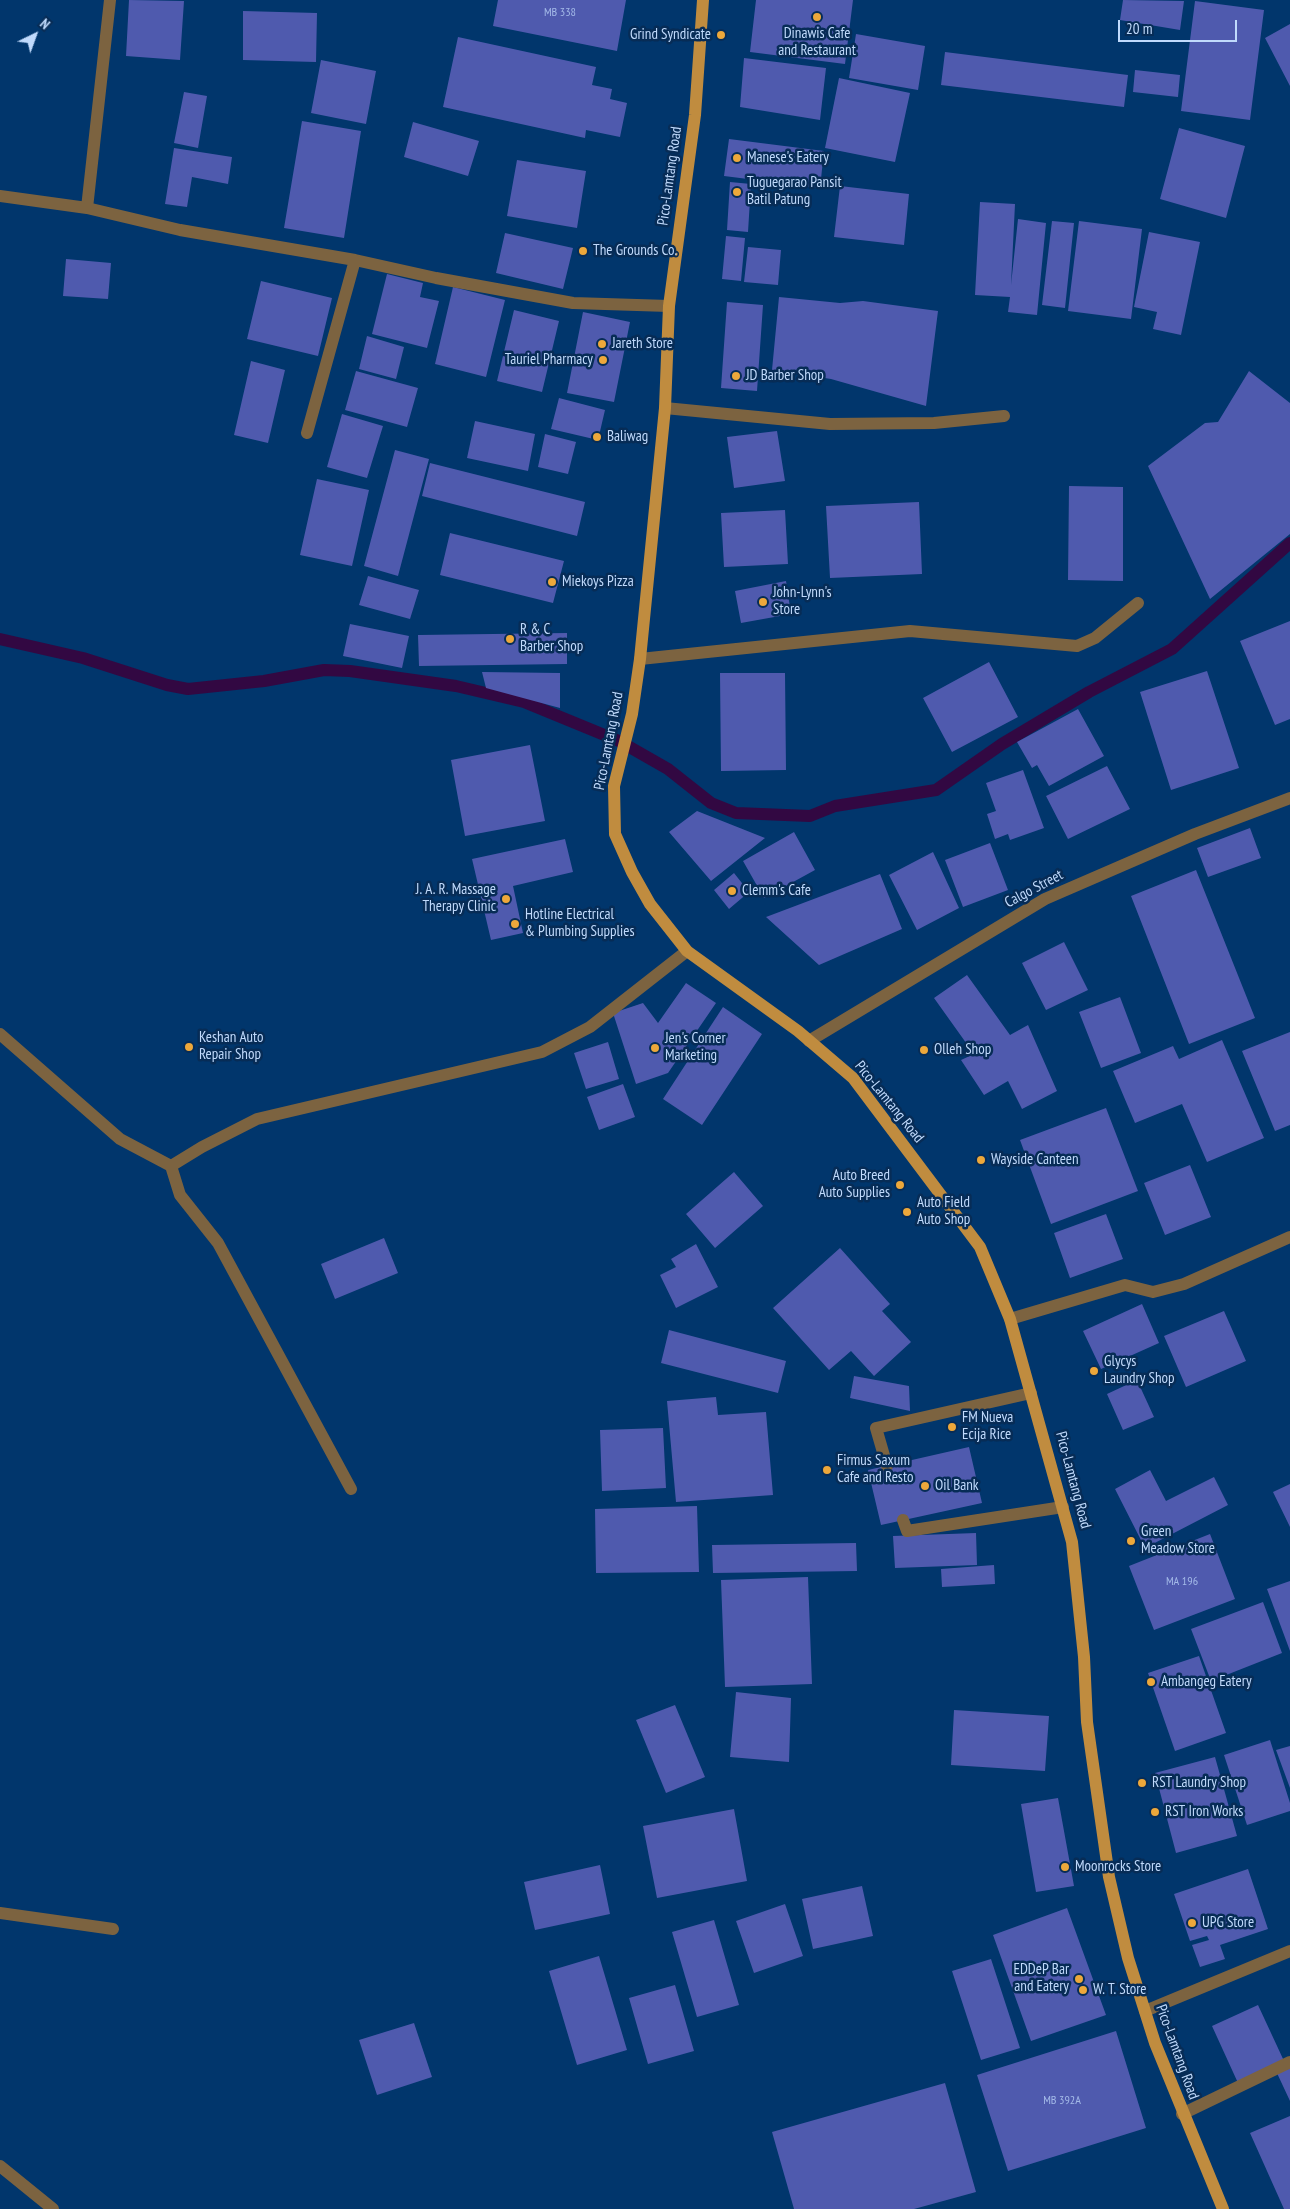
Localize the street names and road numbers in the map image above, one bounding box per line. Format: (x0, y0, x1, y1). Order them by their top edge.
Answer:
street label: Pico-Lamtang Road (654, 125, 686, 227)
street label: Pico-Lamtang Road (591, 690, 627, 792)
street label: Calgo Street (1002, 866, 1066, 912)
street label: Pico-Lamtang Road (851, 1058, 927, 1146)
street label: Pico-Lamtang Road (1051, 1430, 1095, 1530)
street label: Pico-Lamtang Road (1151, 2002, 1203, 2102)

